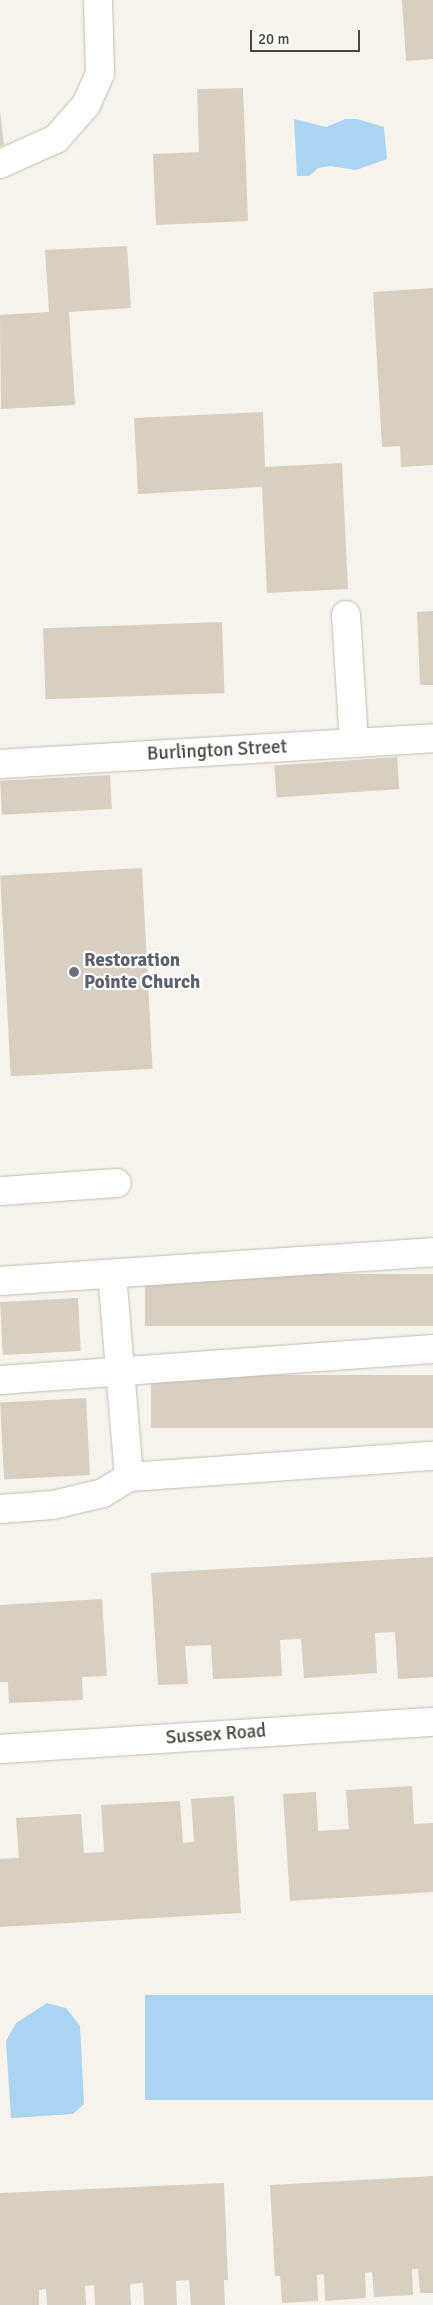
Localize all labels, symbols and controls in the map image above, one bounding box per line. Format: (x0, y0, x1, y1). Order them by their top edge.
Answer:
scale bar (253, 20, 363, 52)
text: 20 m (258, 30, 289, 48)
street label: Burlington Street (146, 736, 288, 766)
place label: Restoration Pointe Church (84, 950, 200, 994)
marker: Restoration Pointe Church (68, 966, 80, 978)
street label: Sussex Road (165, 1720, 267, 1750)

